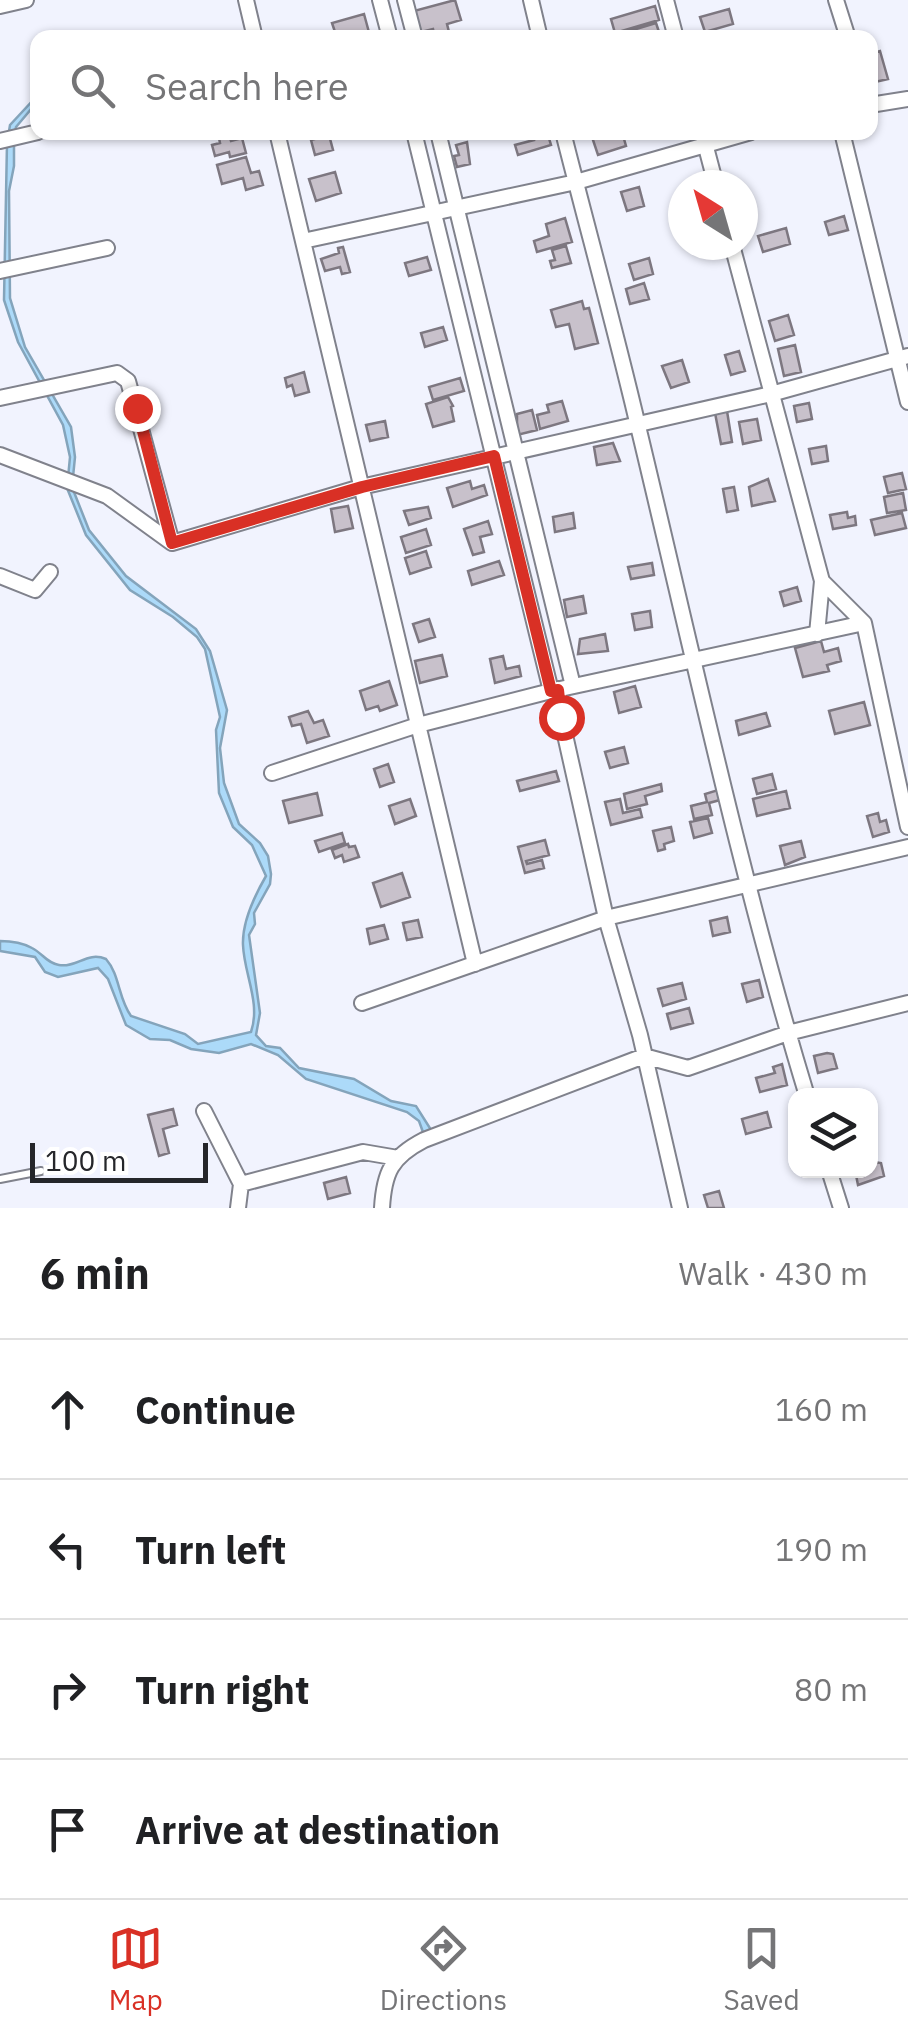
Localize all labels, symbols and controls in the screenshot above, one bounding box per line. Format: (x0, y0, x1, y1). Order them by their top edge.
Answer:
search box (30, 30, 878, 140)
icon: search (65, 58, 120, 113)
text: Search here (145, 61, 349, 110)
north arrow (668, 170, 758, 260)
route end (115, 386, 161, 432)
route start (539, 695, 585, 741)
map controls (788, 1088, 878, 1178)
button: layers (788, 1088, 878, 1178)
scale bar (30, 1138, 208, 1182)
text: 100 m (45, 1142, 126, 1179)
text: 6 min (40, 1246, 150, 1301)
text: Walk · 430 m (679, 1252, 868, 1294)
icon: ahead (40, 1382, 95, 1437)
text: Continue (135, 1385, 296, 1434)
text: 160 m (775, 1388, 868, 1430)
icon: left (40, 1522, 95, 1577)
text: Turn left (135, 1525, 286, 1574)
text: 190 m (775, 1528, 868, 1570)
icon: right (40, 1662, 95, 1717)
text: Turn right (135, 1665, 310, 1714)
text: 80 m (794, 1668, 868, 1710)
icon: arrive (40, 1802, 95, 1857)
text: Arrive at destination (135, 1805, 500, 1854)
tab: Map (108, 1921, 163, 2018)
tab: Directions (380, 1921, 507, 2018)
tab: Saved (724, 1921, 800, 2018)

